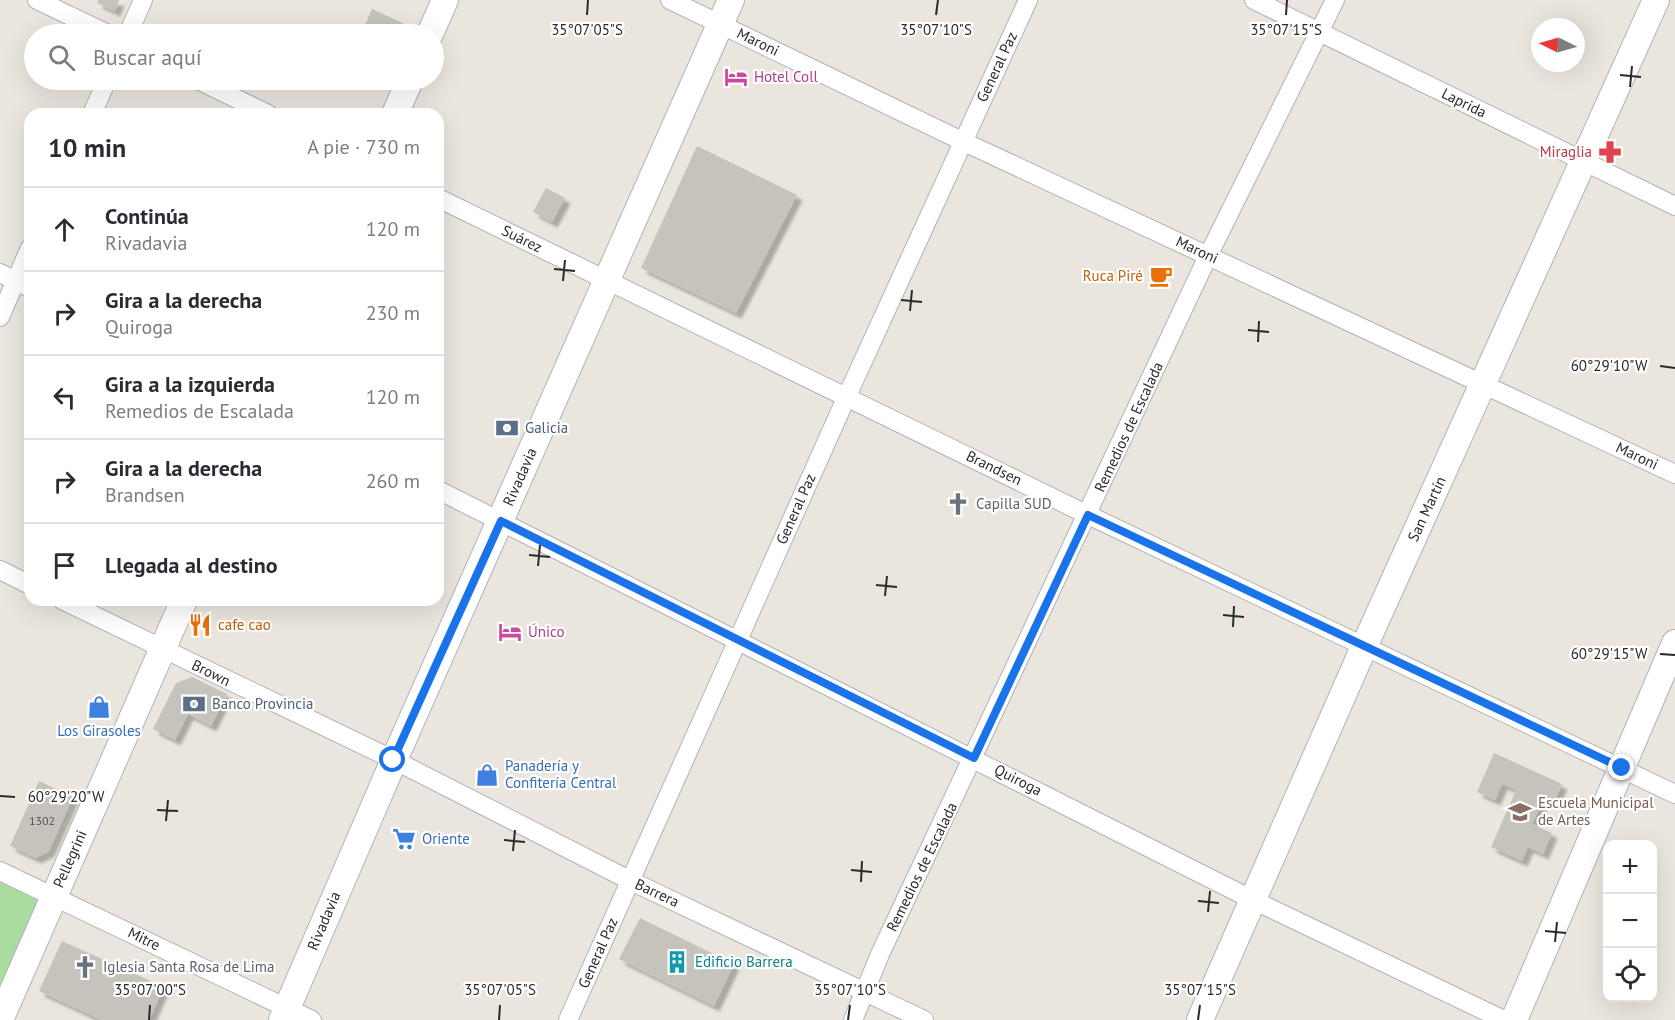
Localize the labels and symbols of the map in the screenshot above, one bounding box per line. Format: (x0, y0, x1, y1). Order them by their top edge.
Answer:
north arrow (1531, 18, 1585, 72)
text: 35°07'05"S (551, 20, 623, 39)
text: 35°07'10"S (900, 20, 972, 39)
text: 35°07'15"S (1250, 20, 1322, 39)
street label: Maroni (734, 23, 782, 60)
street label: General Paz (972, 29, 1021, 105)
hotel icon: Hotel Coll (723, 64, 749, 90)
place label: Hotel Coll (754, 67, 819, 86)
street label: Laprida (1439, 84, 1490, 122)
pharmacy icon: Miraglia (1597, 139, 1623, 165)
place label: Miraglia (1540, 142, 1592, 161)
street label: Suárez (499, 221, 546, 256)
street label: Maroni (1173, 231, 1221, 268)
cafe icon: Ruca Piré (1148, 263, 1174, 289)
place label: Ruca Piré (1083, 266, 1143, 285)
text: 60°29'10"W (1571, 356, 1648, 375)
street label: Remedios de Escalada (1090, 359, 1167, 495)
bank icon: Galicia (494, 415, 520, 441)
place label: Galicia (525, 418, 568, 437)
street label: Maroni (1613, 437, 1661, 474)
street label: Rivadavia (498, 445, 541, 509)
street label: Brandsen (963, 446, 1025, 489)
street label: General Paz (771, 470, 820, 547)
street label: San Martín (1403, 473, 1450, 544)
church icon: Capilla SUD (945, 491, 971, 517)
place label: Capilla SUD (976, 494, 1052, 513)
restaurant icon: cafe cao (187, 612, 213, 638)
place label: cafe cao (218, 615, 271, 634)
hotel icon: Único (497, 619, 523, 645)
place label: Único (528, 622, 564, 641)
text: 60°29'15"W (1571, 644, 1648, 663)
street label: Brown (189, 655, 234, 690)
bank icon: Banco Provincia (181, 691, 207, 717)
shop icon: Los Girasoles (86, 694, 112, 720)
place label: Banco Provincia (212, 694, 313, 713)
place label: Los Girasoles (57, 721, 141, 740)
route start (379, 746, 405, 772)
route end (1608, 754, 1634, 780)
place label: Panadería y Confitería Central (505, 756, 617, 792)
street label: Quiroga (991, 760, 1045, 800)
shop icon: Panadería y Confitería Central (474, 762, 500, 788)
text: 60°29'20"W (28, 787, 105, 806)
place label: Escuela Municipal de Artes (1538, 793, 1654, 829)
street label: Remedios de Escalada (882, 799, 961, 935)
school or university icon: Escuela Municipal de Artes (1507, 799, 1533, 825)
house number: 1302 (29, 813, 55, 828)
supermarket icon: Oriente (391, 826, 417, 852)
street label: Pellegrini (48, 827, 91, 891)
place label: Oriente (422, 829, 470, 848)
street label: Barrera (632, 874, 682, 911)
street label: Rivadavia (303, 889, 344, 953)
street label: General Paz (573, 914, 622, 991)
street label: Mitre (125, 923, 164, 954)
building icon: Edificio Barrera (664, 949, 690, 975)
place label: Edificio Barrera (695, 952, 793, 971)
church icon: Iglesia Santa Rosa de Lima (72, 954, 98, 980)
place label: Iglesia Santa Rosa de Lima (103, 957, 274, 976)
text: 35°07'00"S (114, 980, 186, 999)
text: 35°07'05"S (464, 980, 536, 999)
text: 35°07'10"S (814, 980, 886, 999)
text: 35°07'15"S (1164, 980, 1236, 999)

